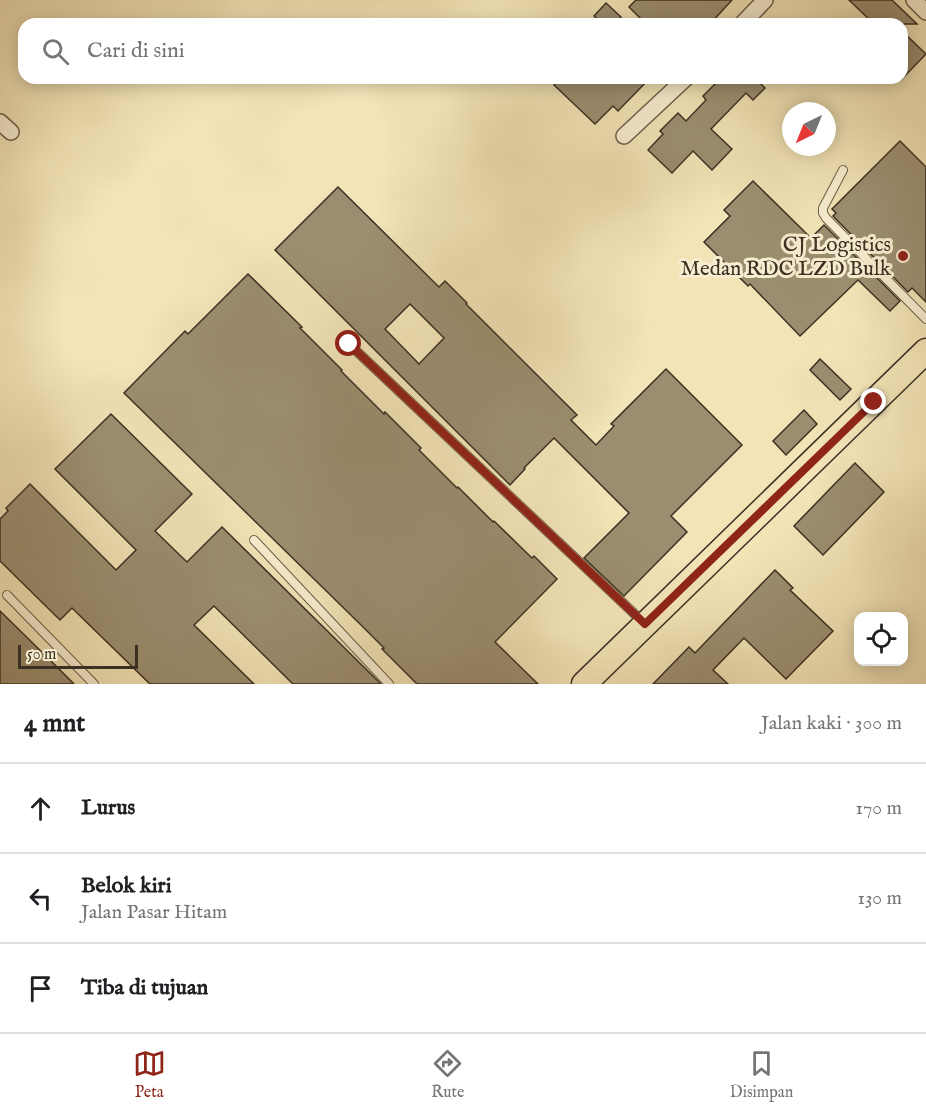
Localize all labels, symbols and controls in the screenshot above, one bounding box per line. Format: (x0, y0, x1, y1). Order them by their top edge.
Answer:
search box (18, 18, 908, 84)
icon: search (39, 35, 72, 68)
text: Cari di sini (87, 37, 185, 65)
north arrow (782, 102, 836, 156)
place label: CJ Logistics Medan RDC LZD Bulk (681, 232, 892, 283)
marker: CJ Logistics Medan RDC LZD Bulk (896, 249, 910, 263)
route start (335, 330, 361, 356)
route end (860, 388, 886, 414)
map controls (854, 612, 908, 666)
button: locate (854, 612, 908, 666)
scale bar (18, 642, 138, 670)
text: 50 m (27, 645, 56, 665)
text: 4 mnt (24, 707, 85, 740)
text: Jalan kaki · 300 m (761, 711, 902, 736)
icon: ahead (24, 792, 57, 825)
text: Lurus (81, 794, 135, 822)
text: 170 m (856, 796, 902, 821)
text: Belok kiri (81, 872, 172, 900)
icon: left (24, 882, 57, 915)
text: 130 m (857, 886, 902, 911)
text: Jalan Pasar Hitam (81, 900, 227, 925)
icon: arrive (24, 972, 57, 1005)
text: Tiba di tujuan (81, 974, 208, 1002)
tab: Peta (133, 1047, 166, 1103)
tab: Rute (431, 1047, 464, 1103)
tab: Disimpan (730, 1047, 793, 1103)

